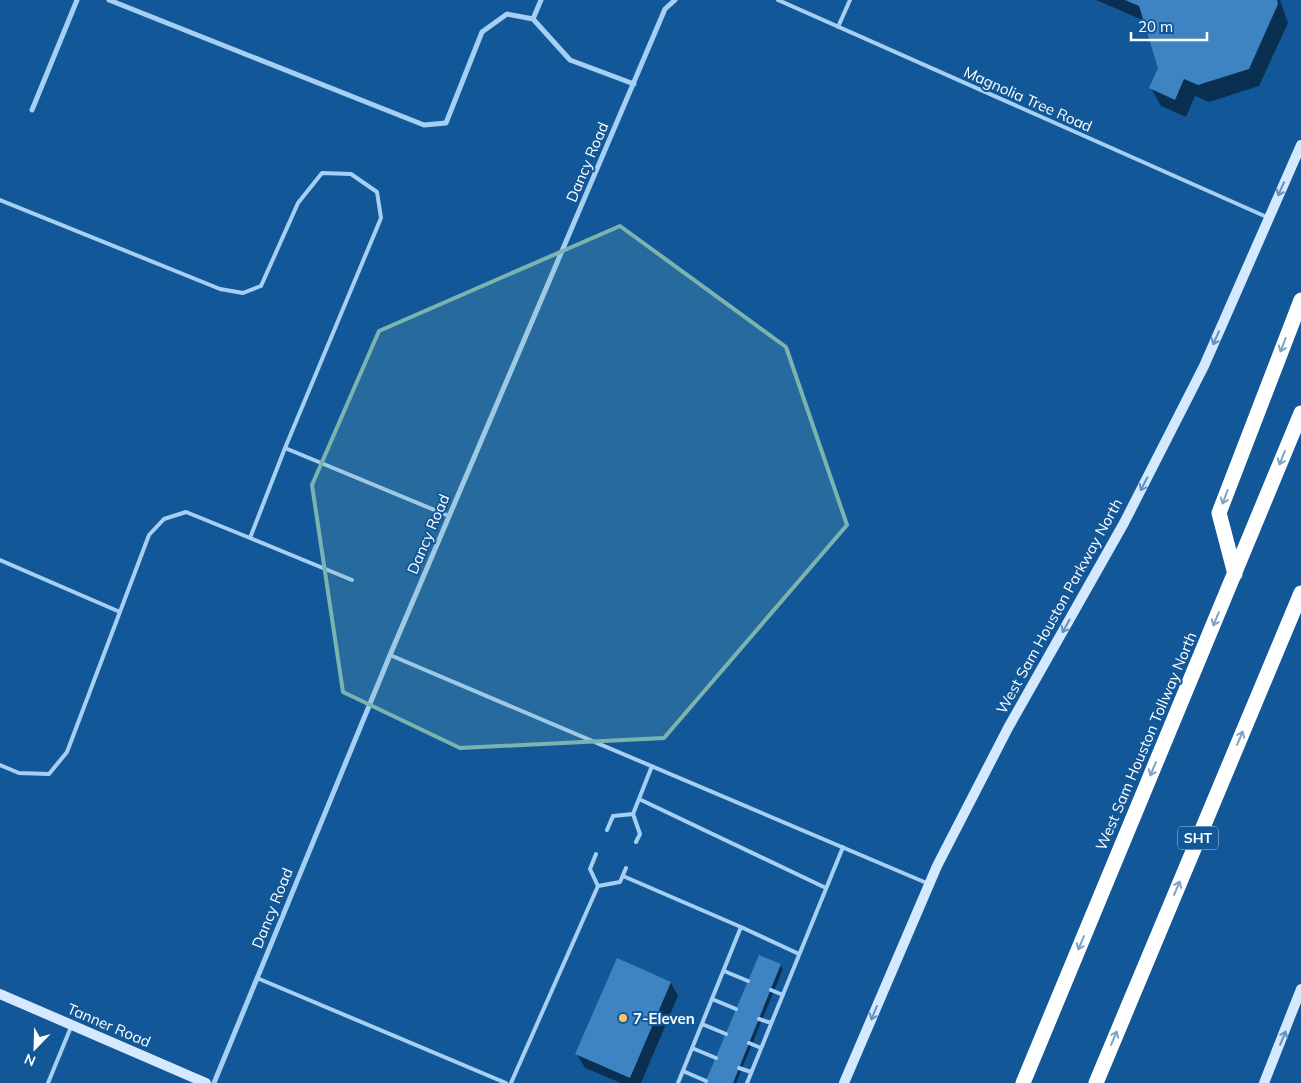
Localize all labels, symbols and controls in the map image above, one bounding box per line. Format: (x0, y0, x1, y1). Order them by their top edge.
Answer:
scale bar (1131, 10, 1207, 42)
text: 20 m (1138, 17, 1173, 36)
street label: Magnolia Tree Road (961, 62, 1095, 136)
street label: Dancy Road (562, 119, 612, 205)
one-way arrow (1276, 181, 1286, 196)
one-way arrow (1211, 330, 1221, 345)
one-way arrow (1278, 337, 1288, 352)
one-way arrow (1277, 450, 1287, 465)
one-way arrow (1139, 476, 1149, 491)
one-way arrow (1220, 488, 1229, 504)
street label: Dancy Road (403, 491, 453, 577)
street label: West Sam Houston Parkway North (992, 495, 1126, 717)
one-way arrow (1210, 611, 1220, 626)
one-way arrow (1060, 618, 1070, 633)
street label: West Sam Houston Tollway North (1091, 629, 1201, 853)
one-way arrow (1236, 731, 1246, 746)
one-way arrow (1148, 761, 1158, 776)
road number: SHT (1178, 826, 1218, 850)
street label: Dancy Road (247, 865, 297, 951)
one-way arrow (1173, 881, 1183, 896)
one-way arrow (1076, 935, 1085, 950)
street label: Tanner Road (64, 999, 154, 1051)
one-way arrow (868, 1005, 878, 1020)
place label: 7-Eleven (633, 1009, 695, 1028)
marker: 7-Eleven (617, 1012, 629, 1024)
north arrow (10, 1023, 60, 1073)
one-way arrow (1110, 1031, 1120, 1046)
one-way arrow (1278, 1031, 1288, 1046)
text: N (22, 1050, 38, 1070)

